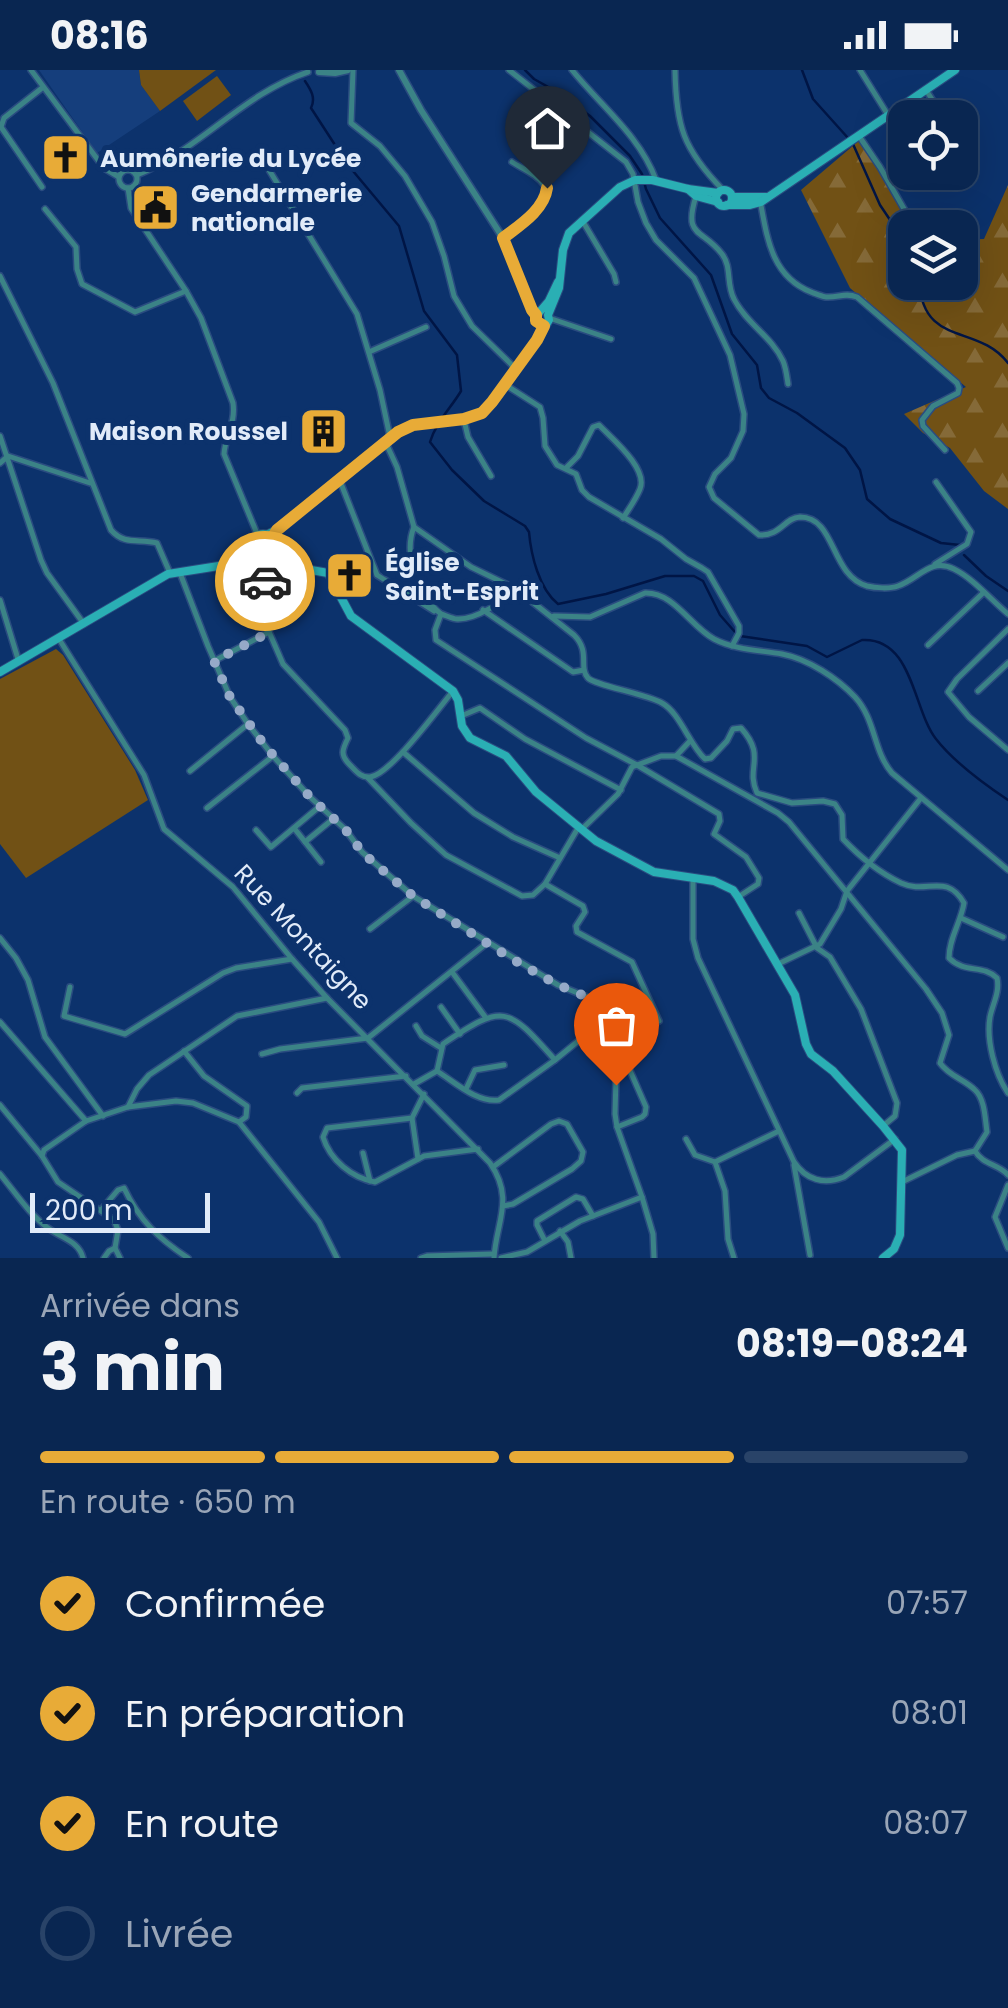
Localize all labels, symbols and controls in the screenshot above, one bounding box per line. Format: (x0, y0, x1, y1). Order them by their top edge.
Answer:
text: 08:16 (50, 9, 149, 62)
pin (505, 86, 590, 189)
map controls (888, 100, 978, 300)
button: locate (888, 100, 978, 190)
icon: home (520, 101, 575, 156)
church icon: Aumônerie du Lycée (39, 132, 91, 184)
place label: Aumônerie du Lycée (100, 141, 361, 176)
place label: Gendarmerie nationale (191, 176, 362, 240)
public building icon: Gendarmerie nationale (130, 181, 182, 233)
button: layers (888, 210, 978, 300)
building icon: Maison Roussel (297, 405, 349, 457)
place label: Maison Roussel (89, 414, 288, 449)
courier (215, 531, 315, 631)
place label: Église Saint-Esprit (385, 545, 539, 609)
church icon: Église Saint-Esprit (324, 550, 376, 602)
icon: car (238, 554, 293, 609)
street label: Rue Montaigne (226, 857, 380, 1017)
pin (574, 983, 659, 1086)
icon: bag (589, 998, 644, 1053)
scale bar (30, 1188, 210, 1232)
text: 200 m (45, 1191, 133, 1230)
text: Arrivée dans (40, 1283, 240, 1328)
text: 08:19–08:24 (736, 1317, 968, 1370)
text: 3 min (40, 1322, 225, 1413)
text: En route · 650 m (40, 1479, 296, 1524)
icon: check (40, 1576, 95, 1631)
text: Confirmée (125, 1577, 325, 1630)
text: 07:57 (886, 1580, 968, 1625)
icon: check (40, 1686, 95, 1741)
text: En préparation (125, 1687, 405, 1740)
text: 08:01 (891, 1690, 968, 1735)
icon: check (40, 1796, 95, 1851)
text: En route (125, 1797, 279, 1850)
text: 08:07 (883, 1800, 968, 1845)
text: Livrée (125, 1907, 233, 1960)

